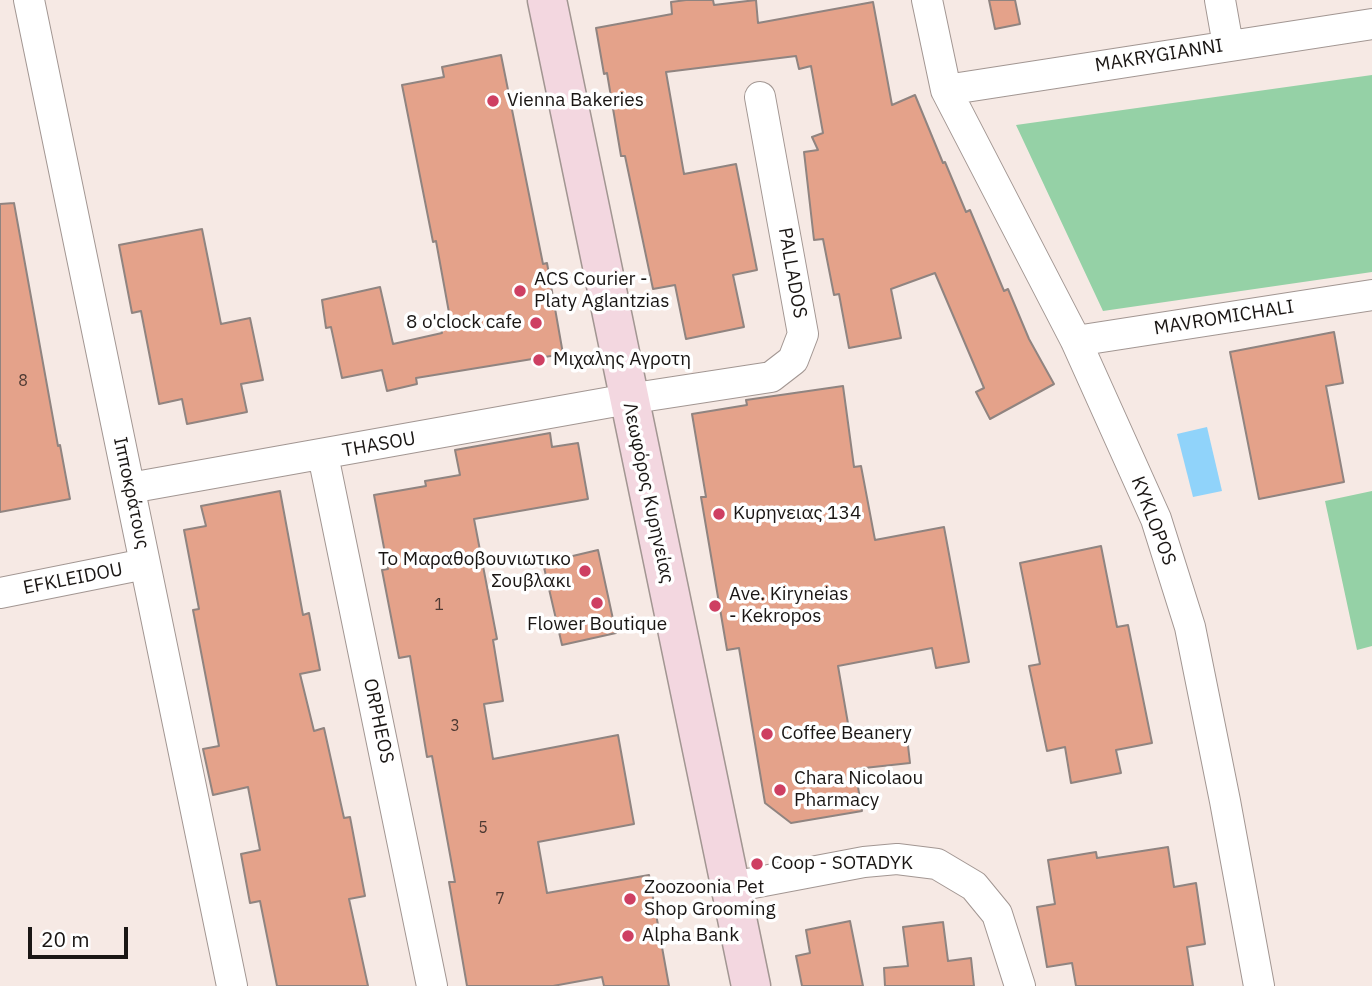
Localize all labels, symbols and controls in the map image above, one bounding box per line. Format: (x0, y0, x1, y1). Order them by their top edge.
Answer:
street label: MAKRYGIANNI (1093, 35, 1225, 77)
place label: Vienna Bakeries (507, 90, 644, 112)
marker: Vienna Bakeries (485, 93, 501, 109)
street label: PALLADOS (773, 226, 811, 320)
place label: ACS Courier - Platy Aglantzias (534, 269, 669, 313)
marker: ACS Courier - Platy Aglantzias (512, 283, 528, 299)
street label: MAVROMICHALI (1152, 296, 1296, 340)
place label: 8 o'clock cafe (406, 312, 522, 334)
marker: 8 o'clock cafe (528, 315, 544, 331)
place label: Μιχαλης Αγροτη (553, 349, 691, 371)
marker: Μιχαλης Αγροτη (531, 352, 547, 368)
house number: 8 (18, 371, 28, 391)
street label: Λεωφόρος Κυρηνείας (618, 400, 678, 586)
street label: THASOU (341, 427, 417, 463)
street label: Ιπποκράτους (108, 435, 154, 551)
street label: KYKLOPOS (1126, 473, 1180, 569)
place label: Κυρηνειας 134 (733, 503, 861, 525)
marker: Κυρηνειας 134 (711, 506, 727, 522)
place label: Το Μαραθοβουνιωτικο Σουβλακι (378, 549, 571, 593)
street label: EFKLEIDOU (21, 558, 125, 600)
marker: Το Μαραθοβουνιωτικο Σουβλακι (577, 563, 593, 579)
place label: Ave. Kiryneias - Kekropos (729, 584, 849, 628)
house number: 1 (434, 595, 444, 615)
marker: Flower Boutique (589, 595, 605, 611)
marker: Ave. Kiryneias - Kekropos (707, 598, 723, 614)
place label: Flower Boutique (527, 614, 667, 636)
street label: ORPHEOS (358, 677, 398, 765)
house number: 3 (450, 716, 460, 736)
place label: Coffee Beanery (781, 723, 912, 745)
marker: Coffee Beanery (759, 726, 775, 742)
place label: Chara Nicolaou Pharmacy (794, 768, 923, 812)
marker: Chara Nicolaou Pharmacy (772, 782, 788, 798)
house number: 5 (478, 818, 488, 838)
place label: Coop - SOTADYK (771, 853, 913, 875)
marker: Coop - SOTADYK (749, 856, 765, 872)
place label: Zoozoonia Pet Shop Grooming (644, 877, 775, 921)
house number: 7 (495, 889, 505, 909)
marker: Zoozoonia Pet Shop Grooming (622, 891, 638, 907)
scale bar (32, 912, 131, 956)
text: 20 m (41, 925, 90, 953)
place label: Alpha Bank (642, 925, 739, 947)
marker: Alpha Bank (620, 928, 636, 944)

